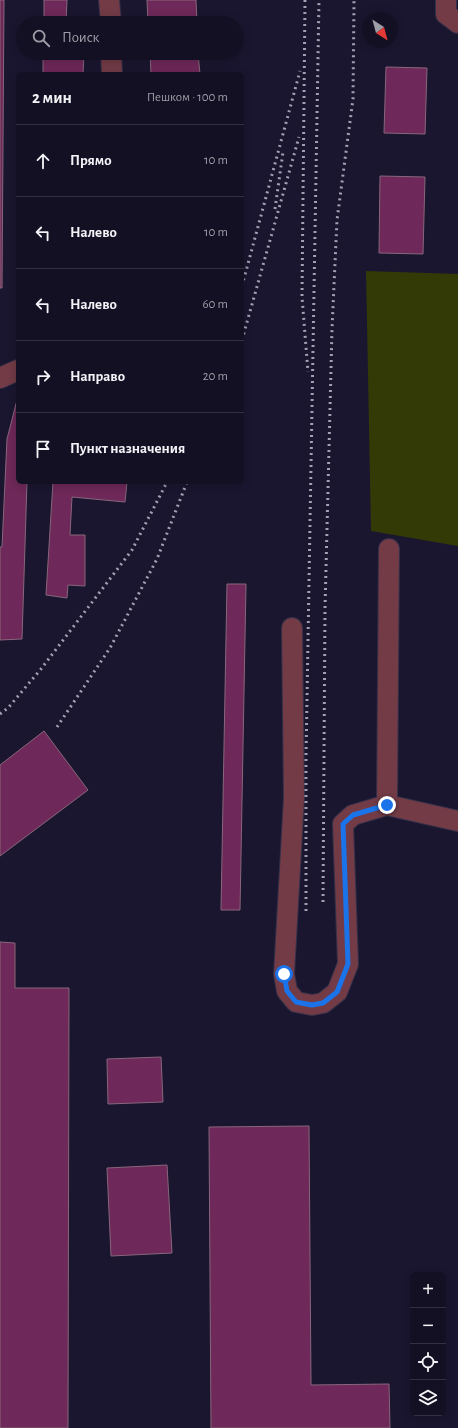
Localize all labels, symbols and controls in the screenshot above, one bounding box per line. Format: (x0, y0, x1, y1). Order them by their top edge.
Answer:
north arrow (362, 12, 398, 48)
search box (16, 16, 244, 60)
icon: search (30, 27, 52, 49)
text: Поиск (62, 30, 100, 45)
text: 2 мин (32, 89, 72, 106)
text: Пешком · 100 m (147, 91, 228, 104)
icon: ahead (32, 150, 54, 172)
text: Прямо (70, 153, 112, 168)
text: 10 m (204, 154, 228, 167)
icon: left (32, 222, 54, 244)
text: Налево (70, 225, 117, 240)
text: 10 m (204, 226, 228, 239)
icon: left (32, 294, 54, 316)
text: Налево (70, 297, 117, 312)
text: 60 m (202, 298, 228, 311)
icon: right (32, 366, 54, 388)
text: Направо (70, 369, 125, 384)
text: 20 m (203, 370, 228, 383)
icon: arrive (32, 438, 54, 460)
text: Пункт назначения (70, 441, 185, 456)
route end (378, 796, 396, 814)
route start (275, 965, 293, 983)
map controls (410, 1272, 446, 1416)
button: + (410, 1272, 446, 1308)
button: − (410, 1308, 446, 1344)
button: locate (410, 1344, 446, 1380)
button: layers (410, 1380, 446, 1416)

